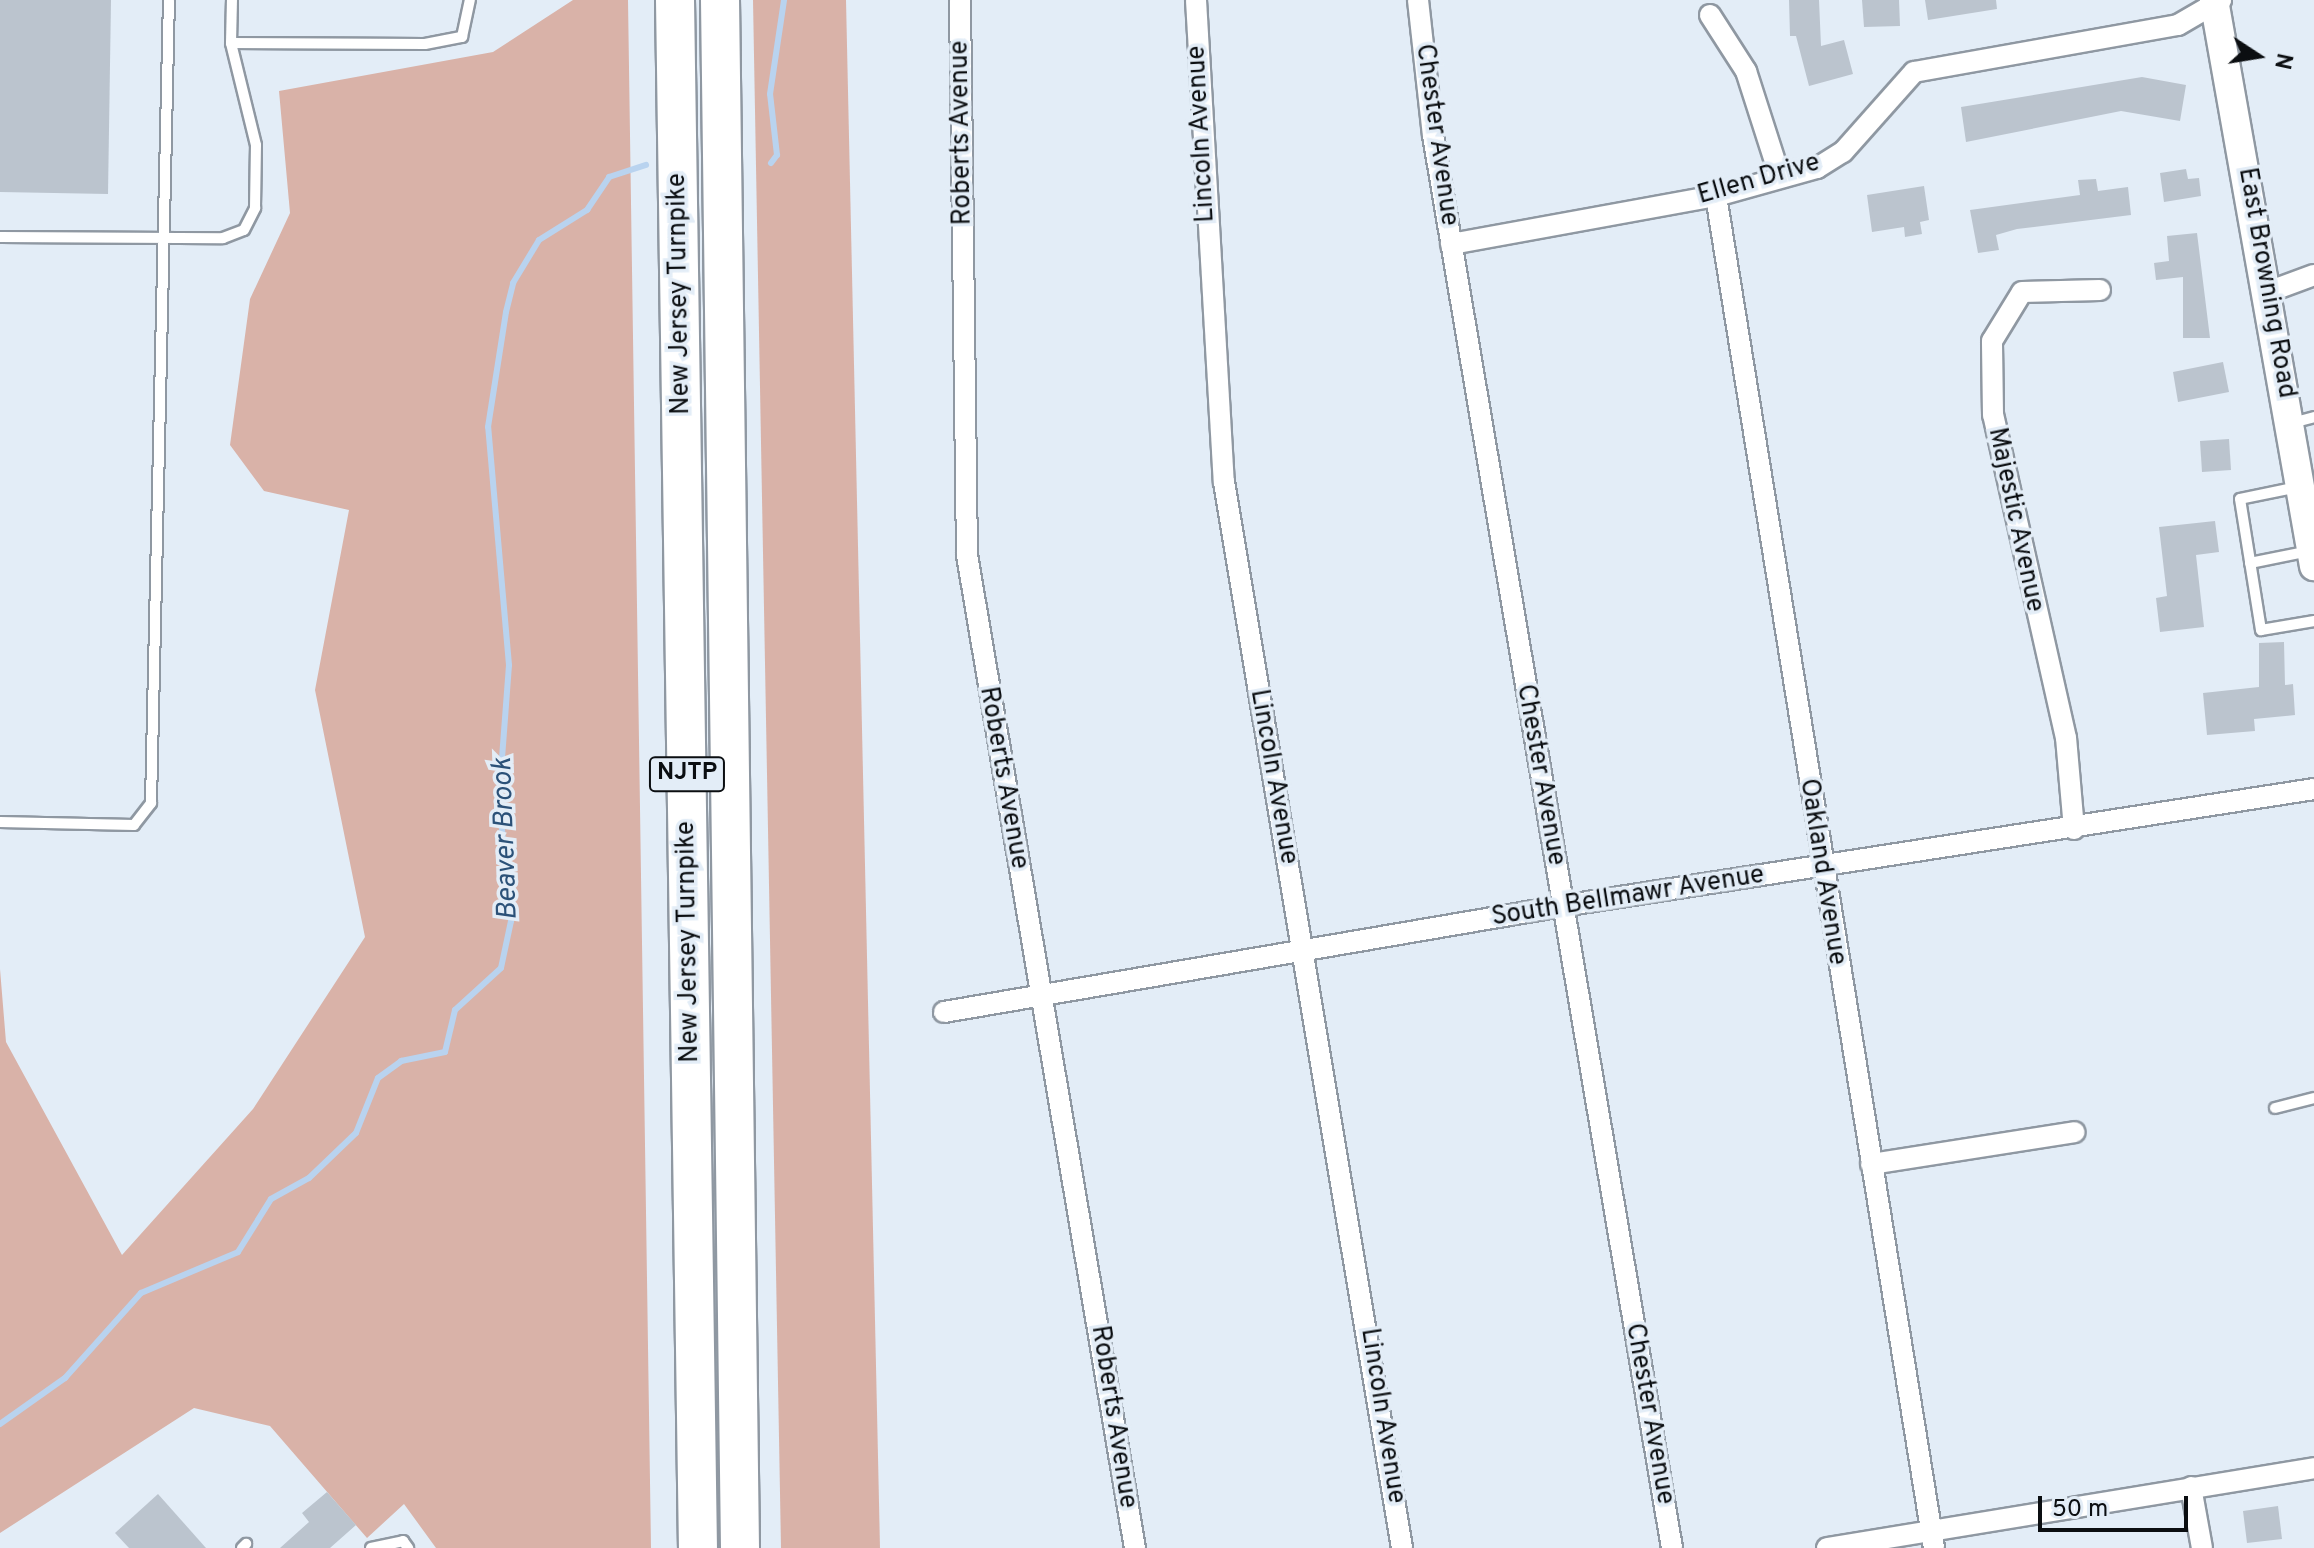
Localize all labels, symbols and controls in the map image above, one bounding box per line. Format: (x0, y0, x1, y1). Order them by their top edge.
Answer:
north arrow (2218, 16, 2298, 96)
street label: Roberts Avenue (945, 40, 979, 226)
street label: Chester Avenue (1408, 41, 1464, 229)
street label: Lincoln Avenue (1182, 44, 1222, 224)
text: N (2267, 51, 2297, 72)
street label: Ellen Drive (1694, 148, 1824, 212)
street label: East Browning Road (2230, 165, 2302, 401)
street label: New Jersey Turnpike (662, 172, 698, 416)
street label: Majestic Avenue (1980, 424, 2050, 616)
street label: Chester Avenue (1509, 681, 1571, 869)
street label: Roberts Avenue (972, 684, 1034, 872)
street label: Lincoln Avenue (1242, 686, 1304, 868)
road number: NJTP (647, 754, 727, 794)
water label: Beaver Brook (486, 757, 526, 921)
street label: Oakland Avenue (1792, 776, 1852, 968)
street label: New Jersey Turnpike (671, 820, 707, 1064)
street label: South Bellmawr Avenue (1489, 860, 1767, 934)
street label: Chester Avenue (1618, 1320, 1680, 1508)
street label: Roberts Avenue (1083, 1323, 1143, 1511)
street label: Lincoln Avenue (1353, 1325, 1411, 1507)
scale bar (2042, 1480, 2192, 1530)
text: 50 m (2052, 1495, 2108, 1525)

